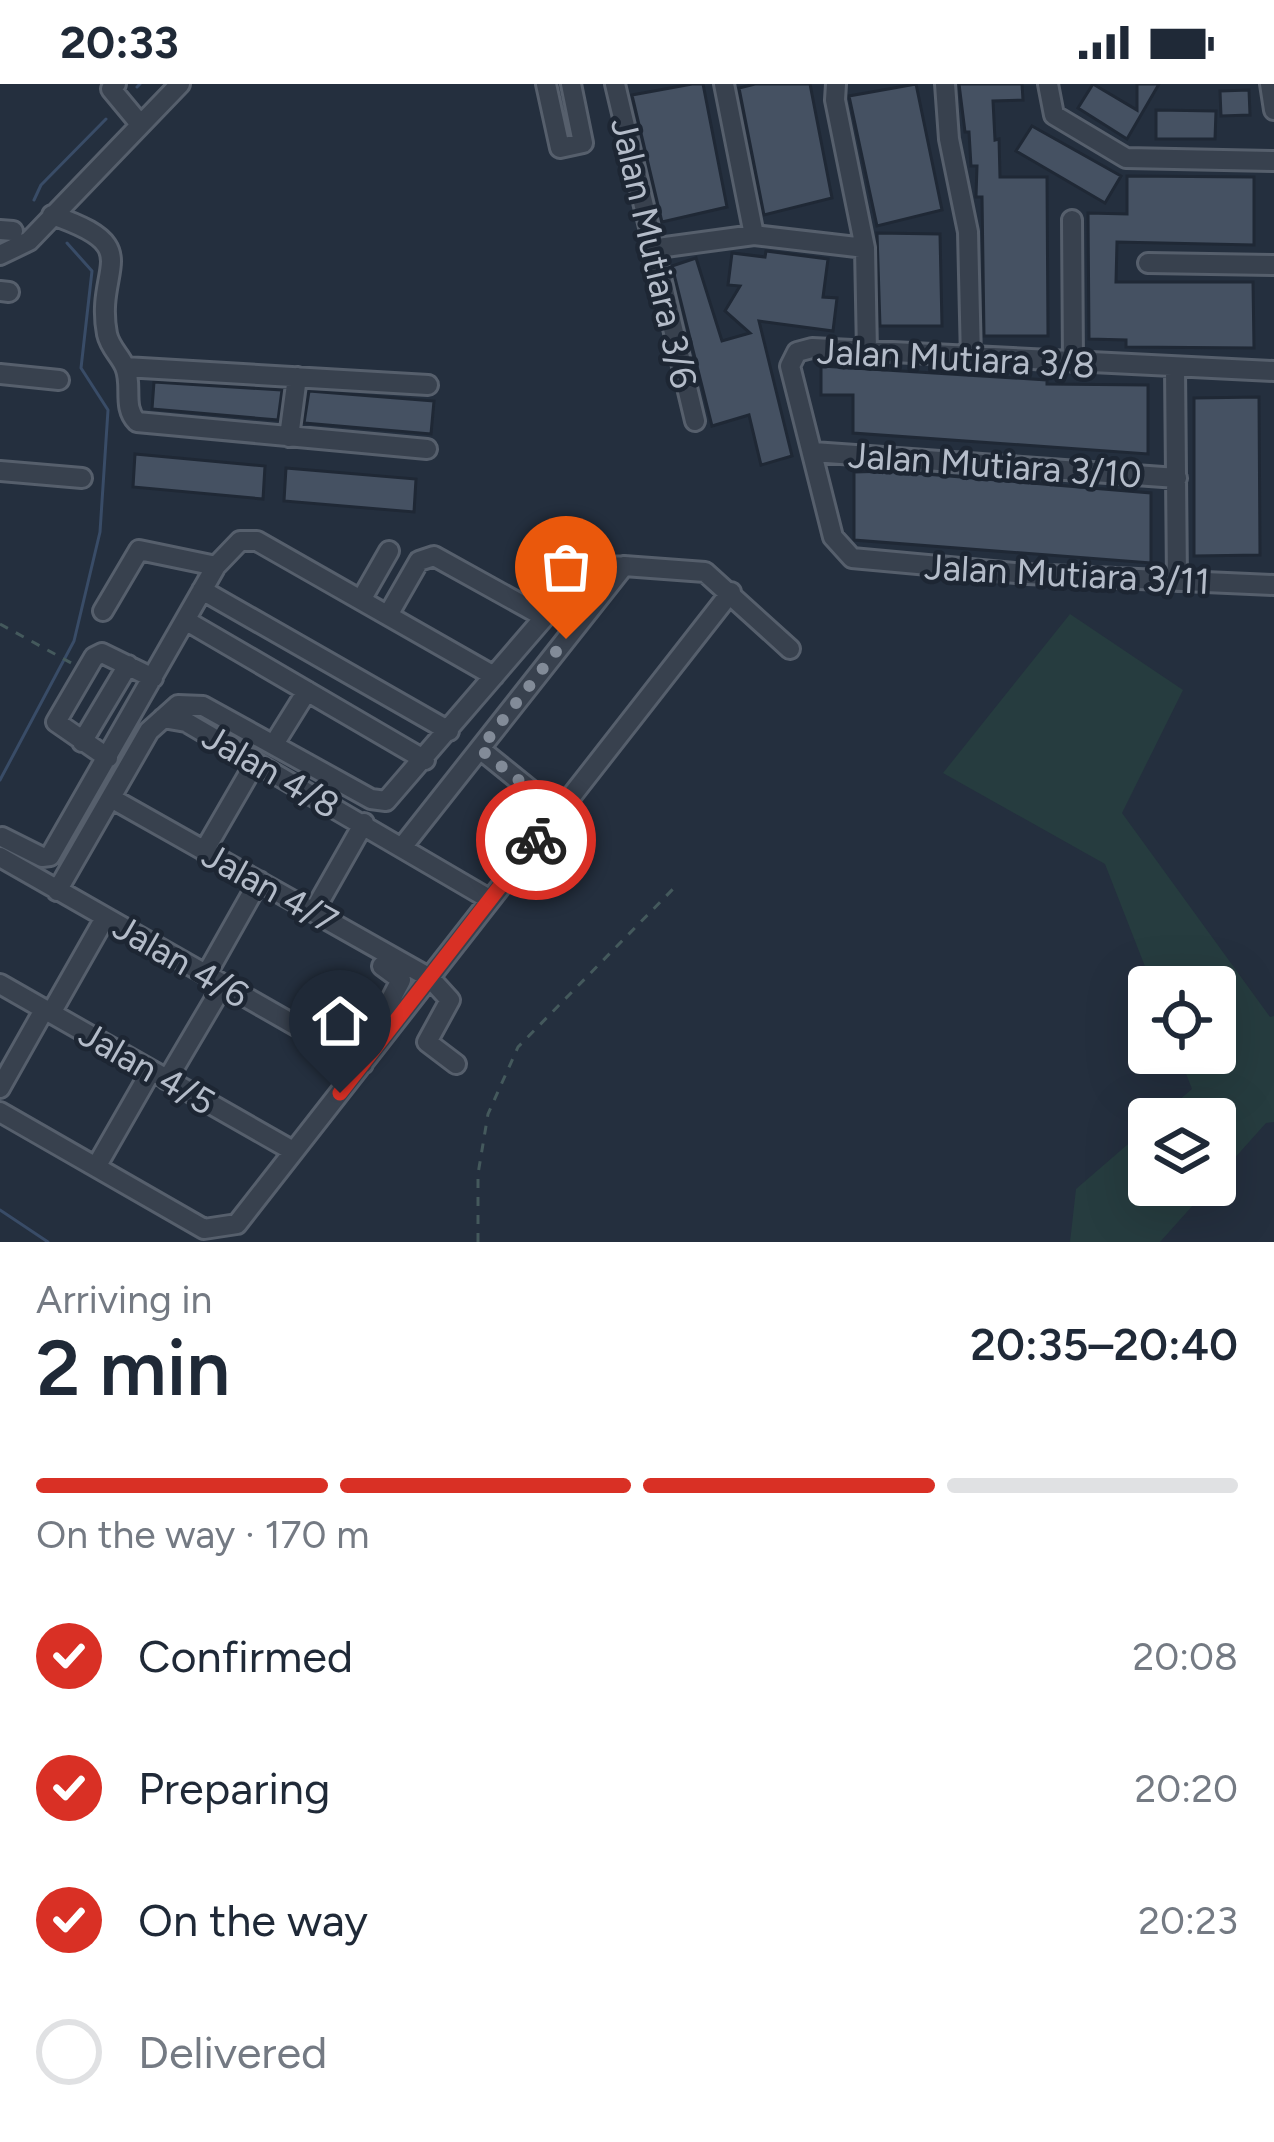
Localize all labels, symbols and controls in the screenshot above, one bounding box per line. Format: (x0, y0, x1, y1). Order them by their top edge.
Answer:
text: 20:33 (60, 15, 179, 69)
street label: Jalan Mutiara 3/6 (602, 113, 706, 393)
street label: Jalan Mutiara 3/8 (816, 329, 1096, 387)
street label: Jalan Mutiara 3/10 (847, 433, 1143, 497)
pin (515, 516, 617, 639)
icon: bag (533, 534, 599, 600)
street label: Jalan Mutiara 3/11 (923, 545, 1211, 603)
street label: Jalan 4/8 (195, 715, 347, 827)
courier (476, 780, 596, 900)
icon: bike (503, 807, 569, 873)
street label: Jalan 4/7 (195, 833, 345, 943)
street label: Jalan 4/6 (106, 905, 256, 1017)
map controls (1128, 966, 1236, 1206)
button: locate (1128, 966, 1236, 1074)
pin (289, 970, 391, 1093)
icon: home (307, 988, 373, 1054)
street label: Jalan 4/5 (72, 1012, 222, 1124)
button: layers (1128, 1098, 1236, 1206)
text: Arriving in (36, 1276, 212, 1323)
text: 20:35–20:40 (970, 1317, 1238, 1371)
text: 2 min (36, 1321, 230, 1415)
text: On the way · 170 m (36, 1511, 369, 1558)
icon: check (36, 1623, 102, 1689)
text: Confirmed (138, 1629, 353, 1683)
text: 20:08 (1132, 1633, 1238, 1680)
icon: check (36, 1755, 102, 1821)
text: Preparing (138, 1761, 330, 1815)
text: 20:20 (1135, 1765, 1238, 1812)
icon: check (36, 1887, 102, 1953)
text: On the way (138, 1893, 368, 1947)
text: 20:23 (1138, 1897, 1238, 1944)
text: Delivered (138, 2025, 327, 2079)

